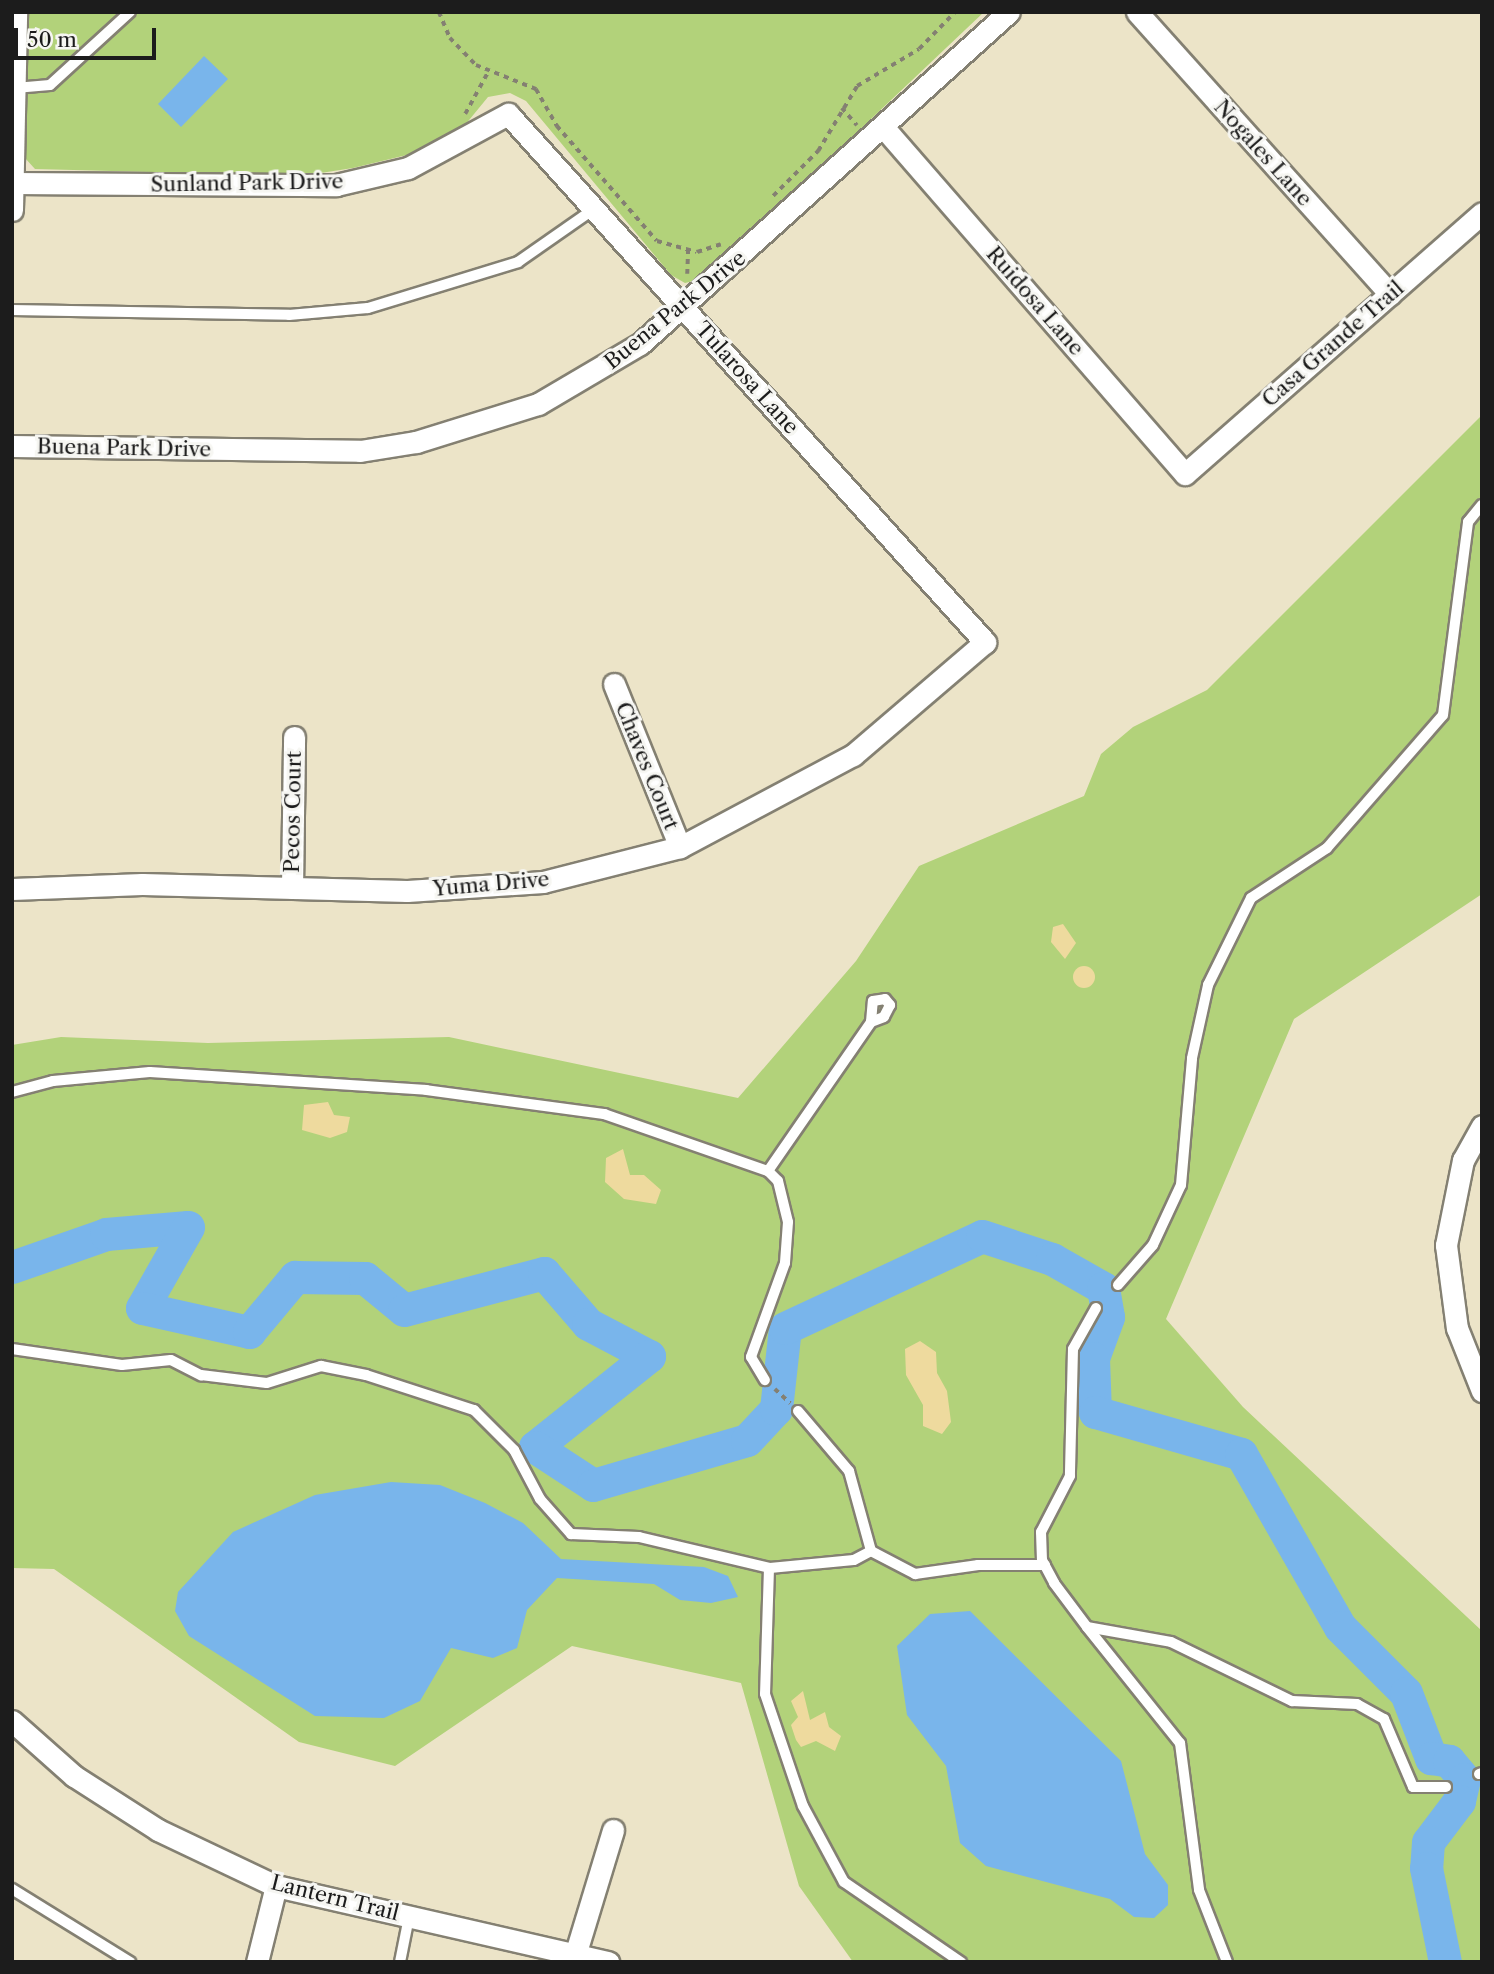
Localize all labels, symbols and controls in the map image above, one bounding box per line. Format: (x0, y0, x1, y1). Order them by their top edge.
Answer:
scale bar (18, 14, 159, 58)
text: 50 m (27, 27, 77, 52)
street label: Nogales Lane (1209, 95, 1317, 211)
street label: Sunland Park Drive (150, 169, 344, 197)
street label: Ruidosa Lane (981, 241, 1089, 361)
street label: Buena Park Drive (599, 245, 751, 375)
street label: Casa Grande Trail (1257, 275, 1409, 413)
street label: Tularosa Lane (690, 317, 804, 439)
street label: Buena Park Drive (36, 434, 212, 462)
street label: Chaves Court (610, 699, 684, 833)
street label: Pecos Court (279, 751, 307, 873)
street label: Yuma Drive (432, 866, 550, 902)
street label: Lantern Trail (268, 1870, 402, 1926)

